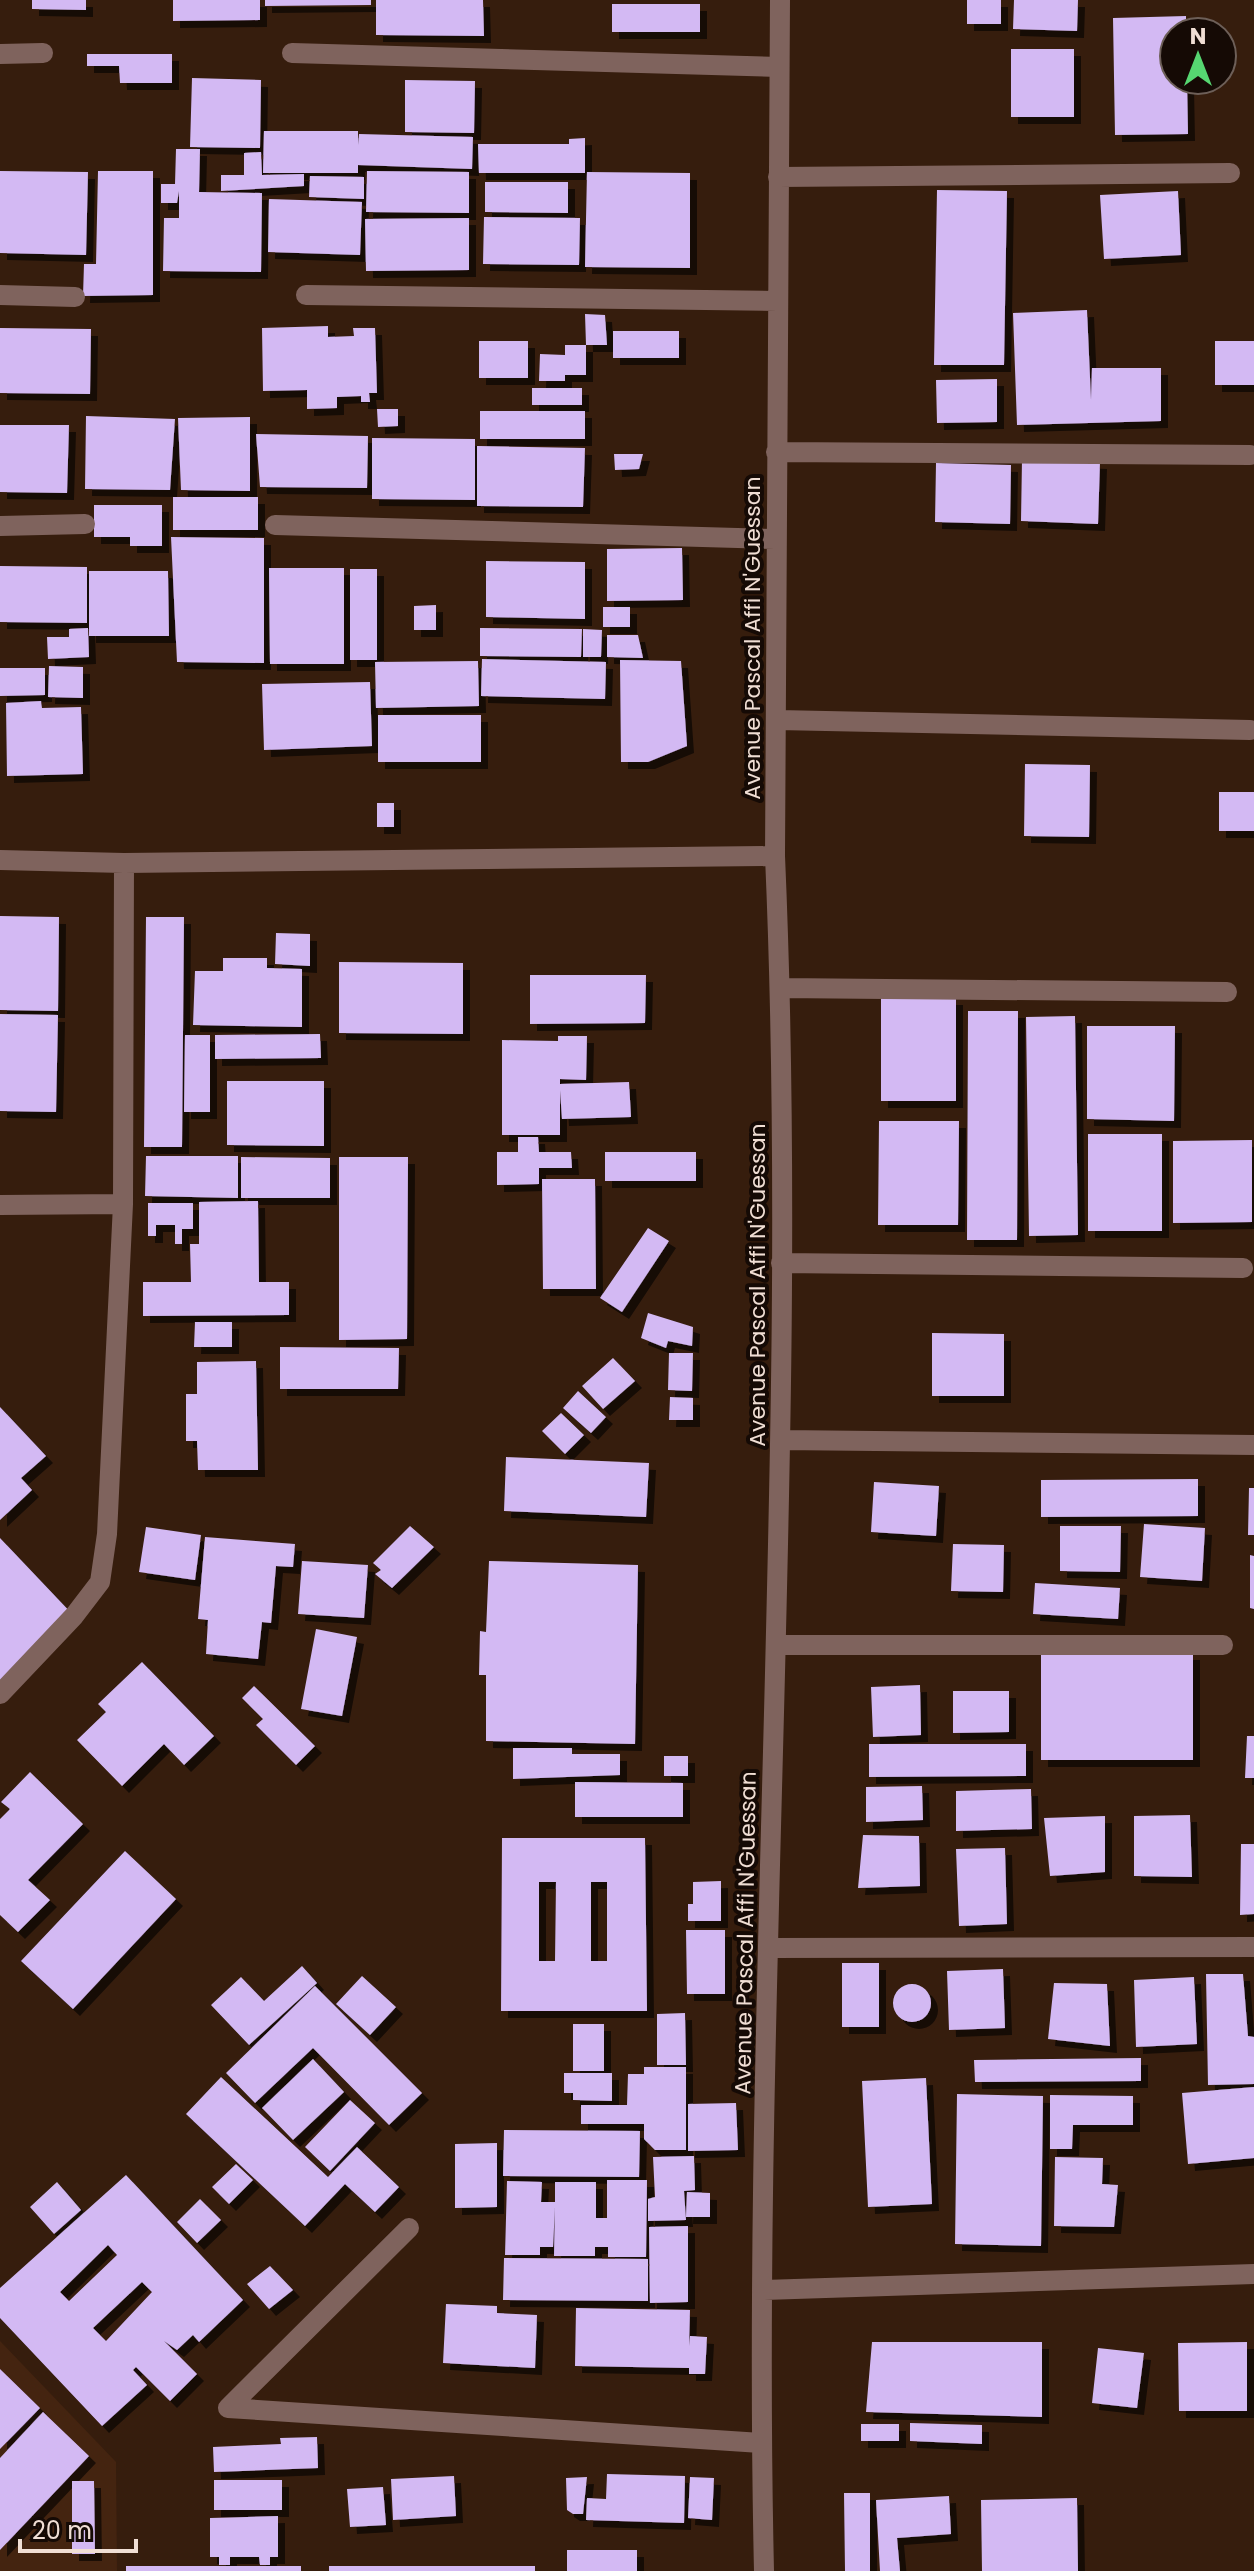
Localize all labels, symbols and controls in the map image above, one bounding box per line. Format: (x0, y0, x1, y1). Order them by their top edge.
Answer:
north arrow (1158, 16, 1238, 96)
text: N (1190, 21, 1206, 52)
street label: Avenue Pascal Affi N'Guessan (737, 476, 768, 800)
street label: Avenue Pascal Affi N'Guessan (742, 1123, 773, 1447)
street label: Avenue Pascal Affi N'Guessan (727, 1771, 764, 2095)
scale bar (20, 2503, 136, 2553)
text: 20 m (32, 2514, 92, 2547)

